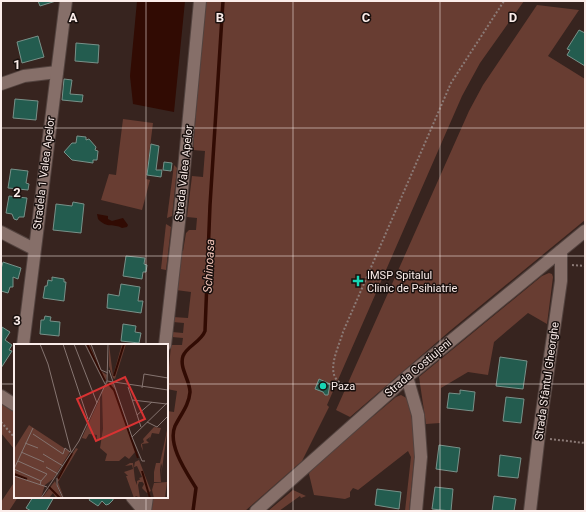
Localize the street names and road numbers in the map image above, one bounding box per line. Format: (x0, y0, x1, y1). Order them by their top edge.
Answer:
street label: Stradela 1 Valea Apelor (31, 115, 57, 230)
street label: Strada Valea Apelor (172, 124, 196, 222)
street label: Strada Sfântul Gheorghe (532, 321, 562, 441)
street label: Strada Costiujeni (382, 336, 454, 400)

